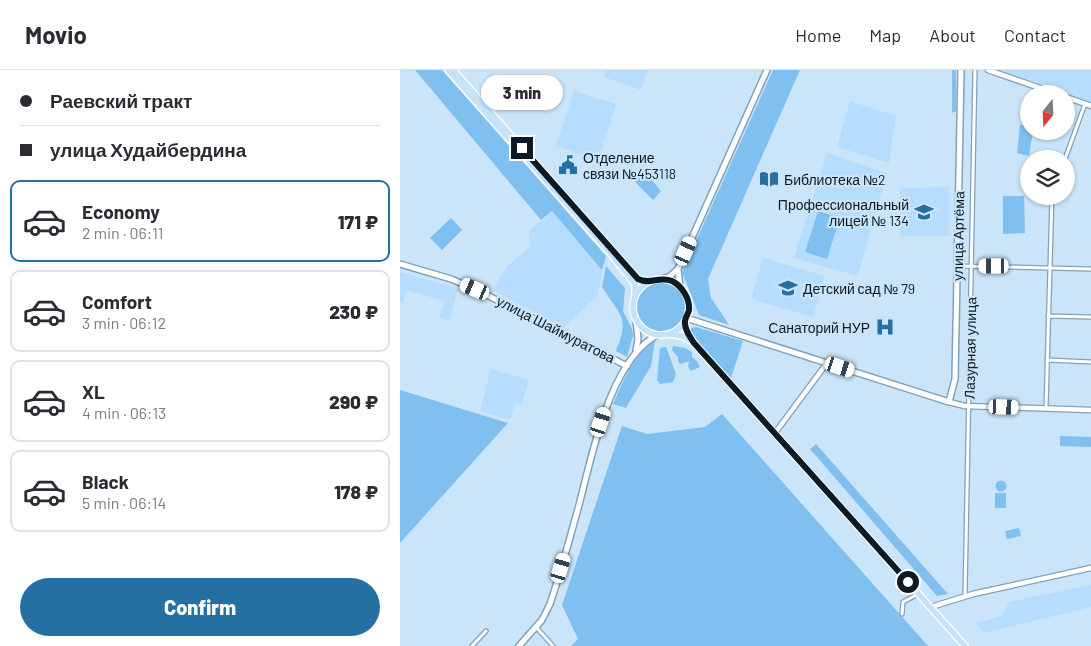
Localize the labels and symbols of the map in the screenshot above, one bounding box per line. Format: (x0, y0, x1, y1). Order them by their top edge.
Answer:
callout: 3 min (481, 75, 563, 110)
north arrow (1020, 85, 1075, 140)
route end (511, 137, 533, 159)
place label: Отделение связи №453118 (583, 149, 676, 182)
public building icon: Отделение связи №453118 (557, 154, 579, 176)
library icon: Библиотека №2 (758, 168, 780, 190)
place label: Библиотека №2 (784, 171, 885, 188)
street label: улица Артёма (949, 191, 967, 281)
place label: Профессиональный лицей № 134 (778, 196, 909, 229)
school or university icon: Профессиональный лицей № 134 (913, 201, 935, 223)
car (673, 234, 698, 268)
car (979, 259, 1009, 274)
car (458, 276, 491, 302)
school or university icon: Детский сад № 79 (777, 277, 799, 299)
place label: Детский сад № 79 (803, 280, 915, 297)
street label: улица Шаймуратова (494, 292, 618, 366)
street label: Лазурная улица (961, 297, 979, 399)
hospital icon: Санаторий НУР (874, 316, 896, 338)
place label: Санаторий НУР (768, 319, 870, 336)
car (823, 355, 856, 379)
car (988, 399, 1019, 415)
car (589, 405, 612, 439)
car (549, 551, 572, 585)
route start (897, 571, 919, 593)

